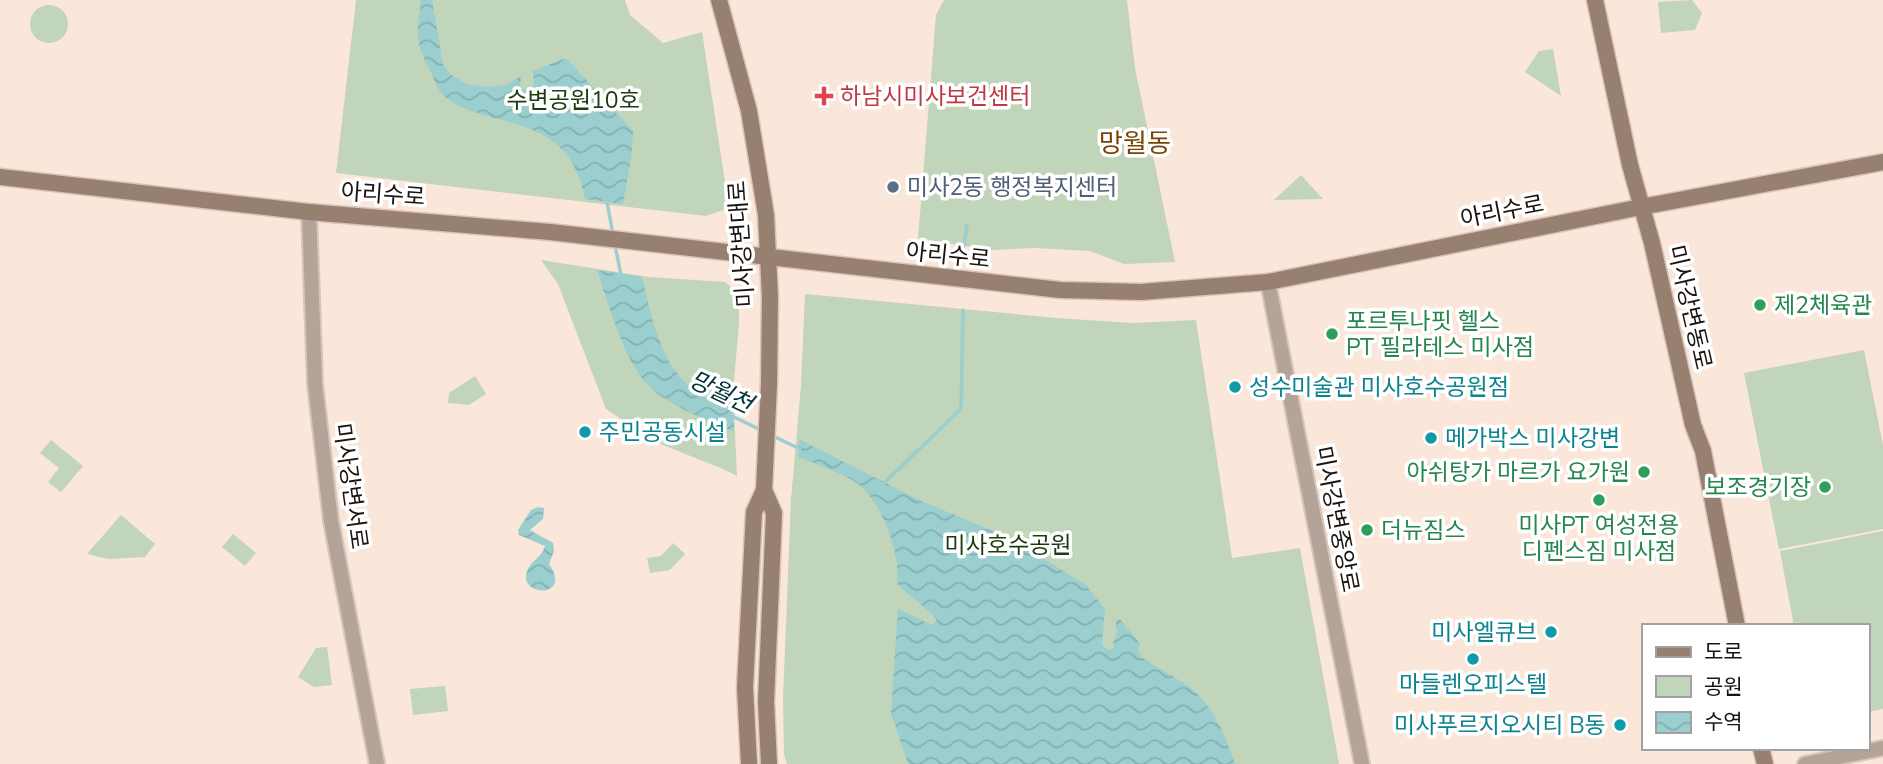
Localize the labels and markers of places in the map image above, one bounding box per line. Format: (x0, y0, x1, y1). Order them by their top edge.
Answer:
place label: 하남시미사보건센터 (840, 81, 1030, 112)
marker: 하남시미사보건센터 (814, 86, 834, 106)
place label: 미사2동 행정복지센터 (907, 172, 1117, 203)
marker: 미사2동 행정복지센터 (885, 179, 901, 195)
place label: 제2체육관 (1774, 290, 1872, 321)
marker: 제2체육관 (1752, 297, 1768, 313)
place label: 포르투나핏 헬스 PT 필라테스 미사점 (1346, 306, 1534, 363)
marker: 포르투나핏 헬스 PT 필라테스 미사점 (1324, 326, 1340, 342)
place label: 성수미술관 미사호수공원점 (1249, 372, 1509, 403)
marker: 성수미술관 미사호수공원점 (1227, 379, 1243, 395)
place label: 주민공동시설 (599, 417, 726, 448)
place label: 메가박스 미사강변 (1445, 423, 1620, 454)
marker: 주민공동시설 (577, 424, 593, 440)
marker: 메가박스 미사강변 (1423, 430, 1439, 446)
place label: 아쉬탕가 마르가 요가원 (1407, 457, 1630, 488)
marker: 아쉬탕가 마르가 요가원 (1636, 464, 1652, 480)
place label: 보조경기장 (1705, 472, 1811, 503)
marker: 보조경기장 (1817, 479, 1833, 495)
marker: 미사PT 여성전용 디펜스짐 미사점 (1591, 492, 1607, 508)
place label: 미사PT 여성전용 디펜스짐 미사점 (1519, 510, 1679, 567)
place label: 더뉴짐스 (1381, 515, 1466, 546)
marker: 더뉴짐스 (1359, 522, 1375, 538)
place label: 미사엘큐브 (1431, 617, 1537, 648)
marker: 미사엘큐브 (1543, 624, 1559, 640)
marker: 마들렌오피스텔 (1465, 651, 1481, 667)
place label: 마들렌오피스텔 (1399, 669, 1547, 700)
place label: 미사푸르지오시티 B동 (1394, 710, 1606, 741)
marker: 미사푸르지오시티 B동 (1612, 717, 1628, 733)

